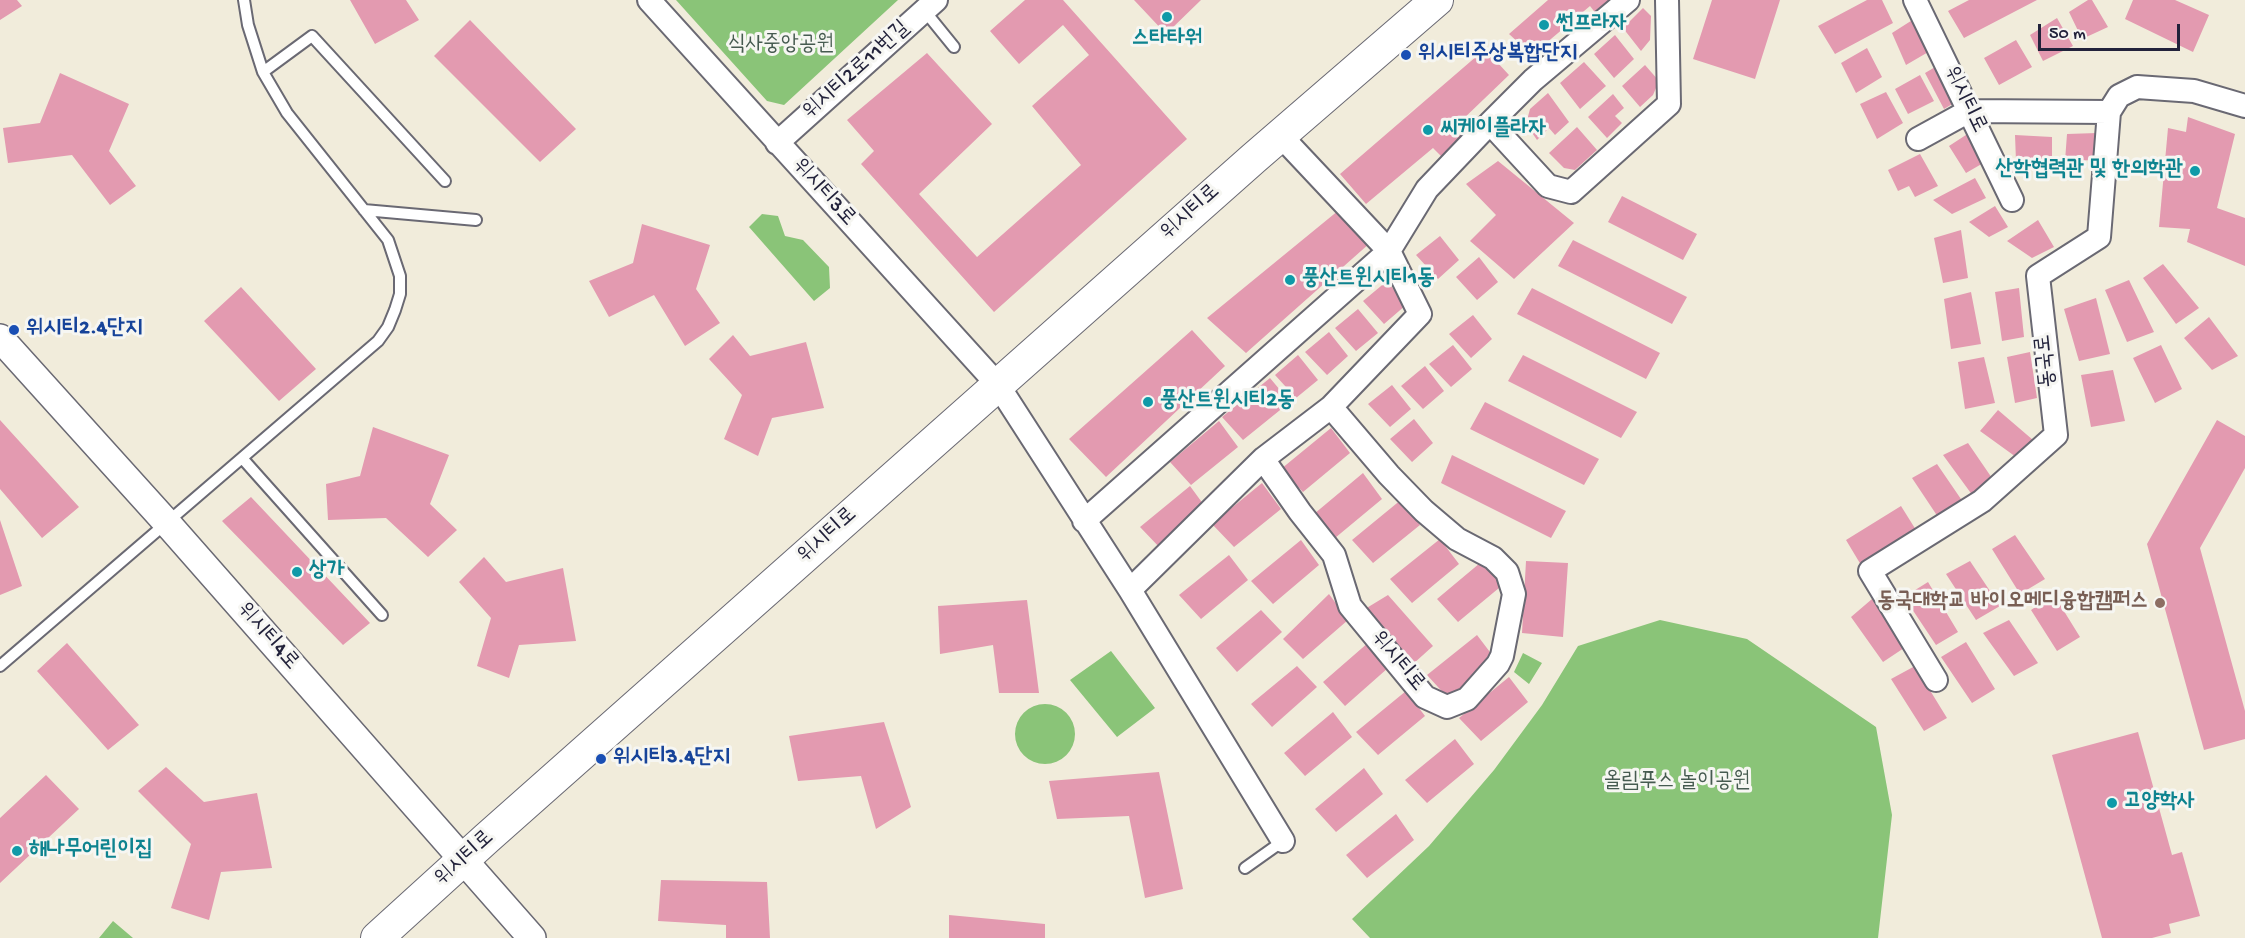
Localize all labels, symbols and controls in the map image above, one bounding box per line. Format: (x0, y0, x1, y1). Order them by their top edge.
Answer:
marker: 스타타워 (1160, 10, 1174, 24)
place label: 썬프라자 (1556, 12, 1627, 38)
scale bar (2041, 12, 2184, 50)
street label: 위시티2로11번길 (798, 16, 916, 126)
marker: 썬프라자 (1537, 18, 1551, 32)
text: 50 m (2049, 24, 2086, 45)
place label: 스타타워 (1132, 27, 1202, 53)
park label: 식사중앙공원 (728, 33, 834, 59)
place label: 위시티주상복합단지 (1418, 42, 1577, 68)
marker: 위시티주상복합단지 (1399, 48, 1413, 62)
street label: 위시티로 (1937, 62, 1991, 138)
place label: 씨케이플라자 (1440, 117, 1546, 143)
marker: 씨케이플라자 (1421, 123, 1435, 137)
street label: 위시티3로 (786, 154, 860, 232)
place label: 산학협력관 및 한의학관 (1996, 158, 2183, 184)
marker: 산학협력관 및 한의학관 (2188, 164, 2202, 178)
street label: 위시티로 (1156, 179, 1226, 247)
place label: 풍산트윈시티1동 (1302, 267, 1435, 293)
marker: 풍산트윈시티1동 (1283, 273, 1297, 287)
place label: 위시티2.4단지 (26, 317, 143, 343)
marker: 위시티2.4단지 (7, 323, 21, 337)
street label: 동국로 (2031, 333, 2063, 389)
place label: 풍산트윈시티2동 (1160, 389, 1295, 415)
marker: 풍산트윈시티2동 (1141, 395, 1155, 409)
street label: 위시티로 (793, 502, 863, 570)
place label: 상가 (309, 559, 344, 585)
marker: 상가 (290, 565, 304, 579)
place label: 동국대학교 바이오메디융합캠퍼스 (1877, 590, 2148, 616)
marker: 동국대학교 바이오메디융합캠퍼스 (2153, 596, 2167, 610)
street label: 위시티4로 (230, 598, 304, 676)
street label: 위시티로 (1364, 626, 1430, 698)
place label: 위시티3.4단지 (613, 746, 730, 772)
marker: 위시티3.4단지 (594, 752, 608, 766)
park label: 올림푸스 놀이공원 (1604, 770, 1750, 796)
place label: 고양학사 (2124, 790, 2195, 816)
marker: 고양학사 (2105, 796, 2119, 810)
street label: 위시티로 (430, 825, 500, 893)
place label: 해나무어린이집 (29, 838, 153, 864)
marker: 해나무어린이집 (10, 844, 24, 858)

